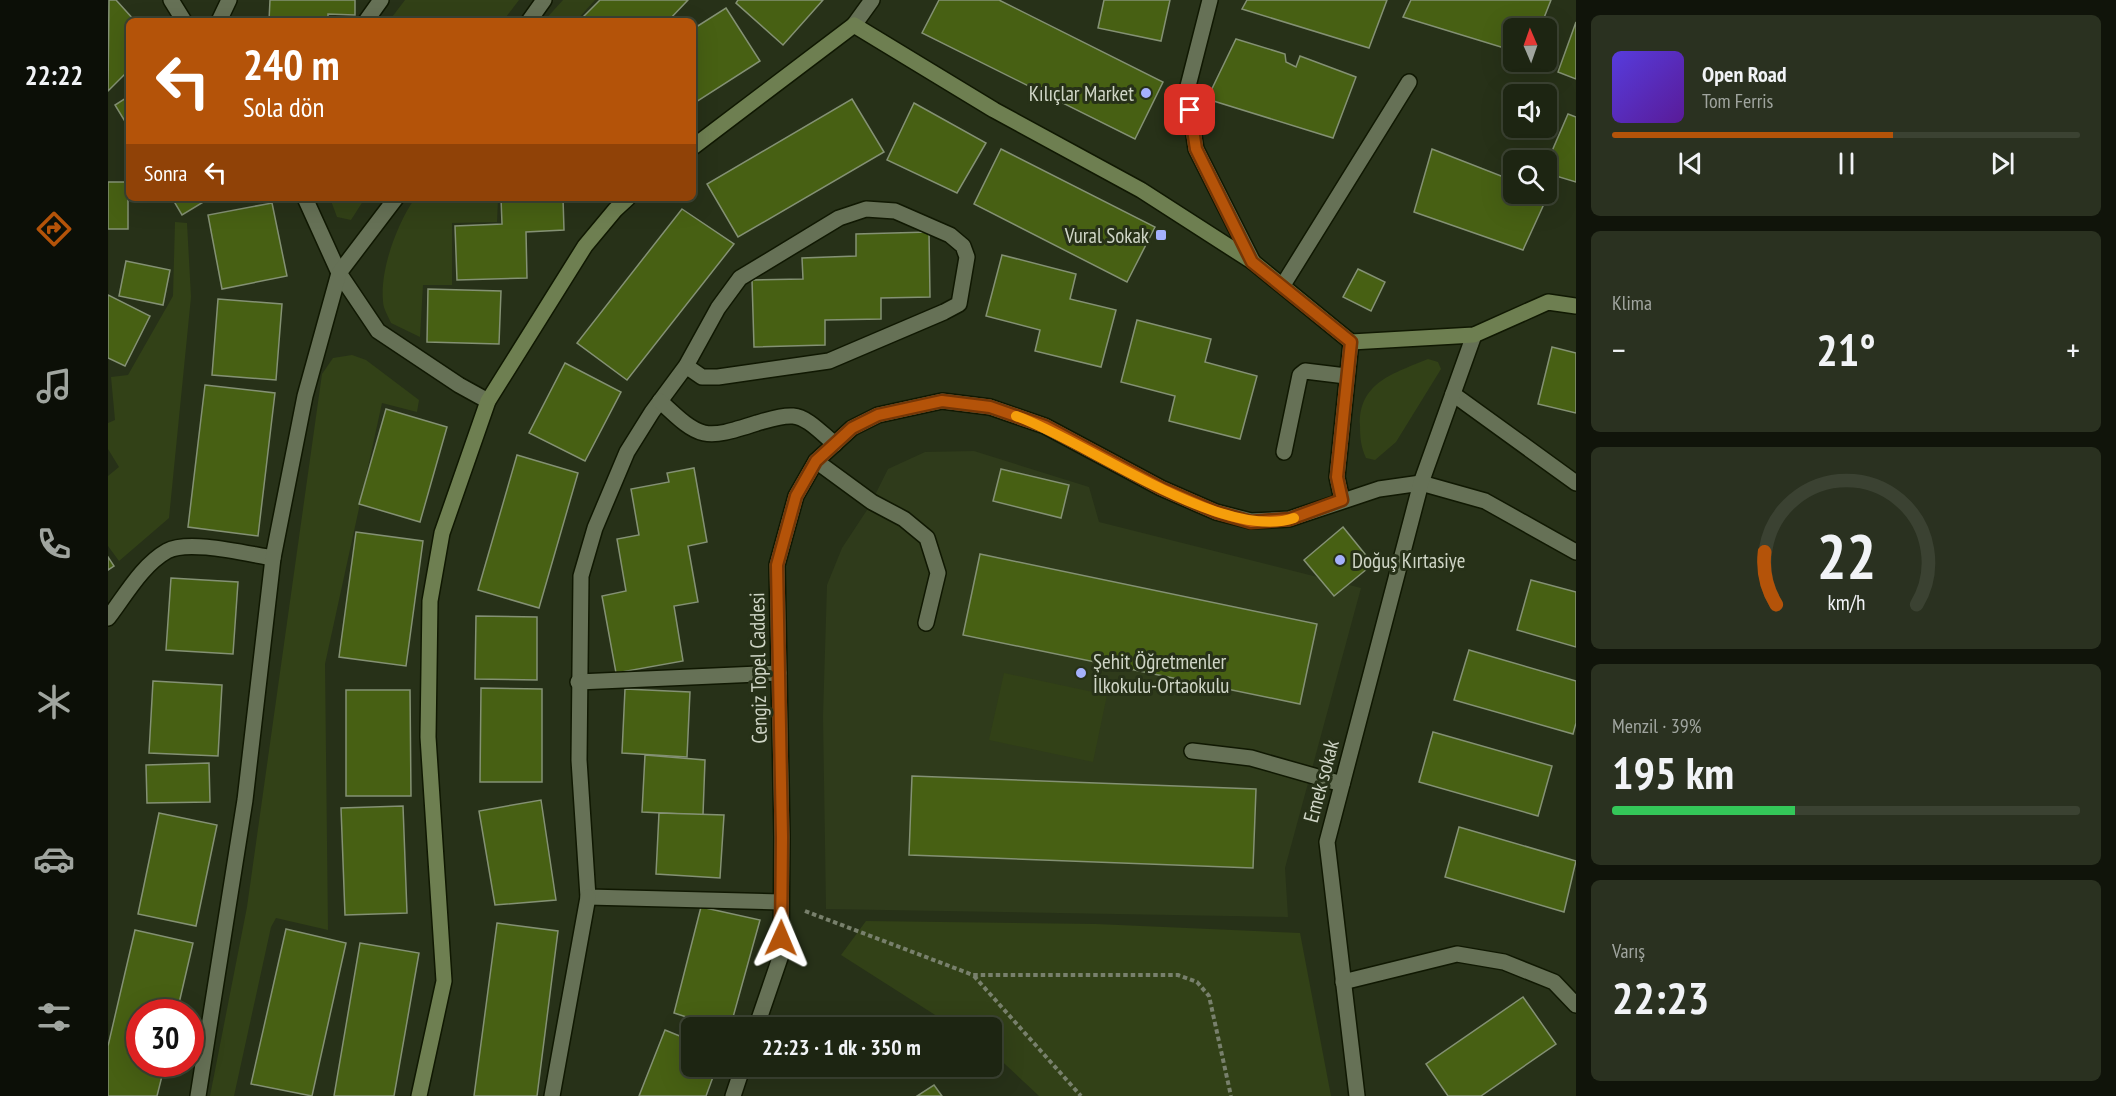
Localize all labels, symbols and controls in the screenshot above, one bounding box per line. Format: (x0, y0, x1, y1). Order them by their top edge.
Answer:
north arrow (1503, 18, 1557, 72)
map controls (1503, 18, 1557, 204)
text: 240 m (243, 37, 340, 92)
icon: left (144, 42, 222, 120)
text: 22:22 (25, 58, 83, 92)
text: Open Road (1702, 60, 1787, 88)
place label: Kılıçlar Market (1029, 80, 1134, 107)
pin (1164, 84, 1215, 135)
button: sound (1503, 84, 1557, 138)
marker: Kılıçlar Market (1139, 86, 1153, 100)
text: Tom Ferris (1702, 88, 1773, 114)
text: Sola dön (243, 90, 324, 124)
icon: arrive (1173, 93, 1206, 126)
icon: previous (1674, 147, 1707, 180)
icon: pause (1830, 147, 1863, 180)
icon: next (1986, 147, 2019, 180)
button: search (1503, 150, 1557, 204)
icon: left (199, 156, 232, 189)
text: Sonra (144, 159, 187, 187)
icon: directions (33, 208, 75, 250)
place label: Vural Sokak (1064, 222, 1149, 249)
marker: Vural Sokak (1154, 228, 1168, 242)
text: Klima (1612, 290, 1652, 316)
text: 21° (1816, 320, 1876, 378)
text: − (1612, 328, 1626, 371)
text: + (2066, 328, 2080, 371)
icon: music (33, 365, 75, 407)
text: 22 (1816, 515, 1876, 596)
icon: phone (33, 523, 75, 565)
place label: Doğuş Kırtasiye (1352, 547, 1465, 574)
marker: Doğuş Kırtasiye (1333, 553, 1347, 567)
text: km/h (1827, 588, 1865, 616)
street label: Cengiz Topel Caddesi (743, 592, 773, 744)
place label: Şehit Öğretmenler İlkokulu-Ortaokulu (1093, 648, 1229, 699)
marker: Şehit Öğretmenler İlkokulu-Ortaokulu (1074, 666, 1088, 680)
icon: climate (33, 681, 75, 723)
text: Menzil · 39% (1612, 713, 1701, 739)
street label: Emek sokak (1297, 737, 1345, 825)
text: 195 km (1612, 743, 1734, 801)
icon: car (33, 838, 75, 880)
position arrow (749, 906, 813, 970)
text: Varış (1612, 938, 1645, 964)
text: 22:23 (1612, 968, 1709, 1026)
icon: filters (33, 996, 75, 1038)
speed limit sign: 30 (126, 999, 204, 1077)
text: 22:23 · 1 dk · 350 m (762, 1033, 921, 1061)

